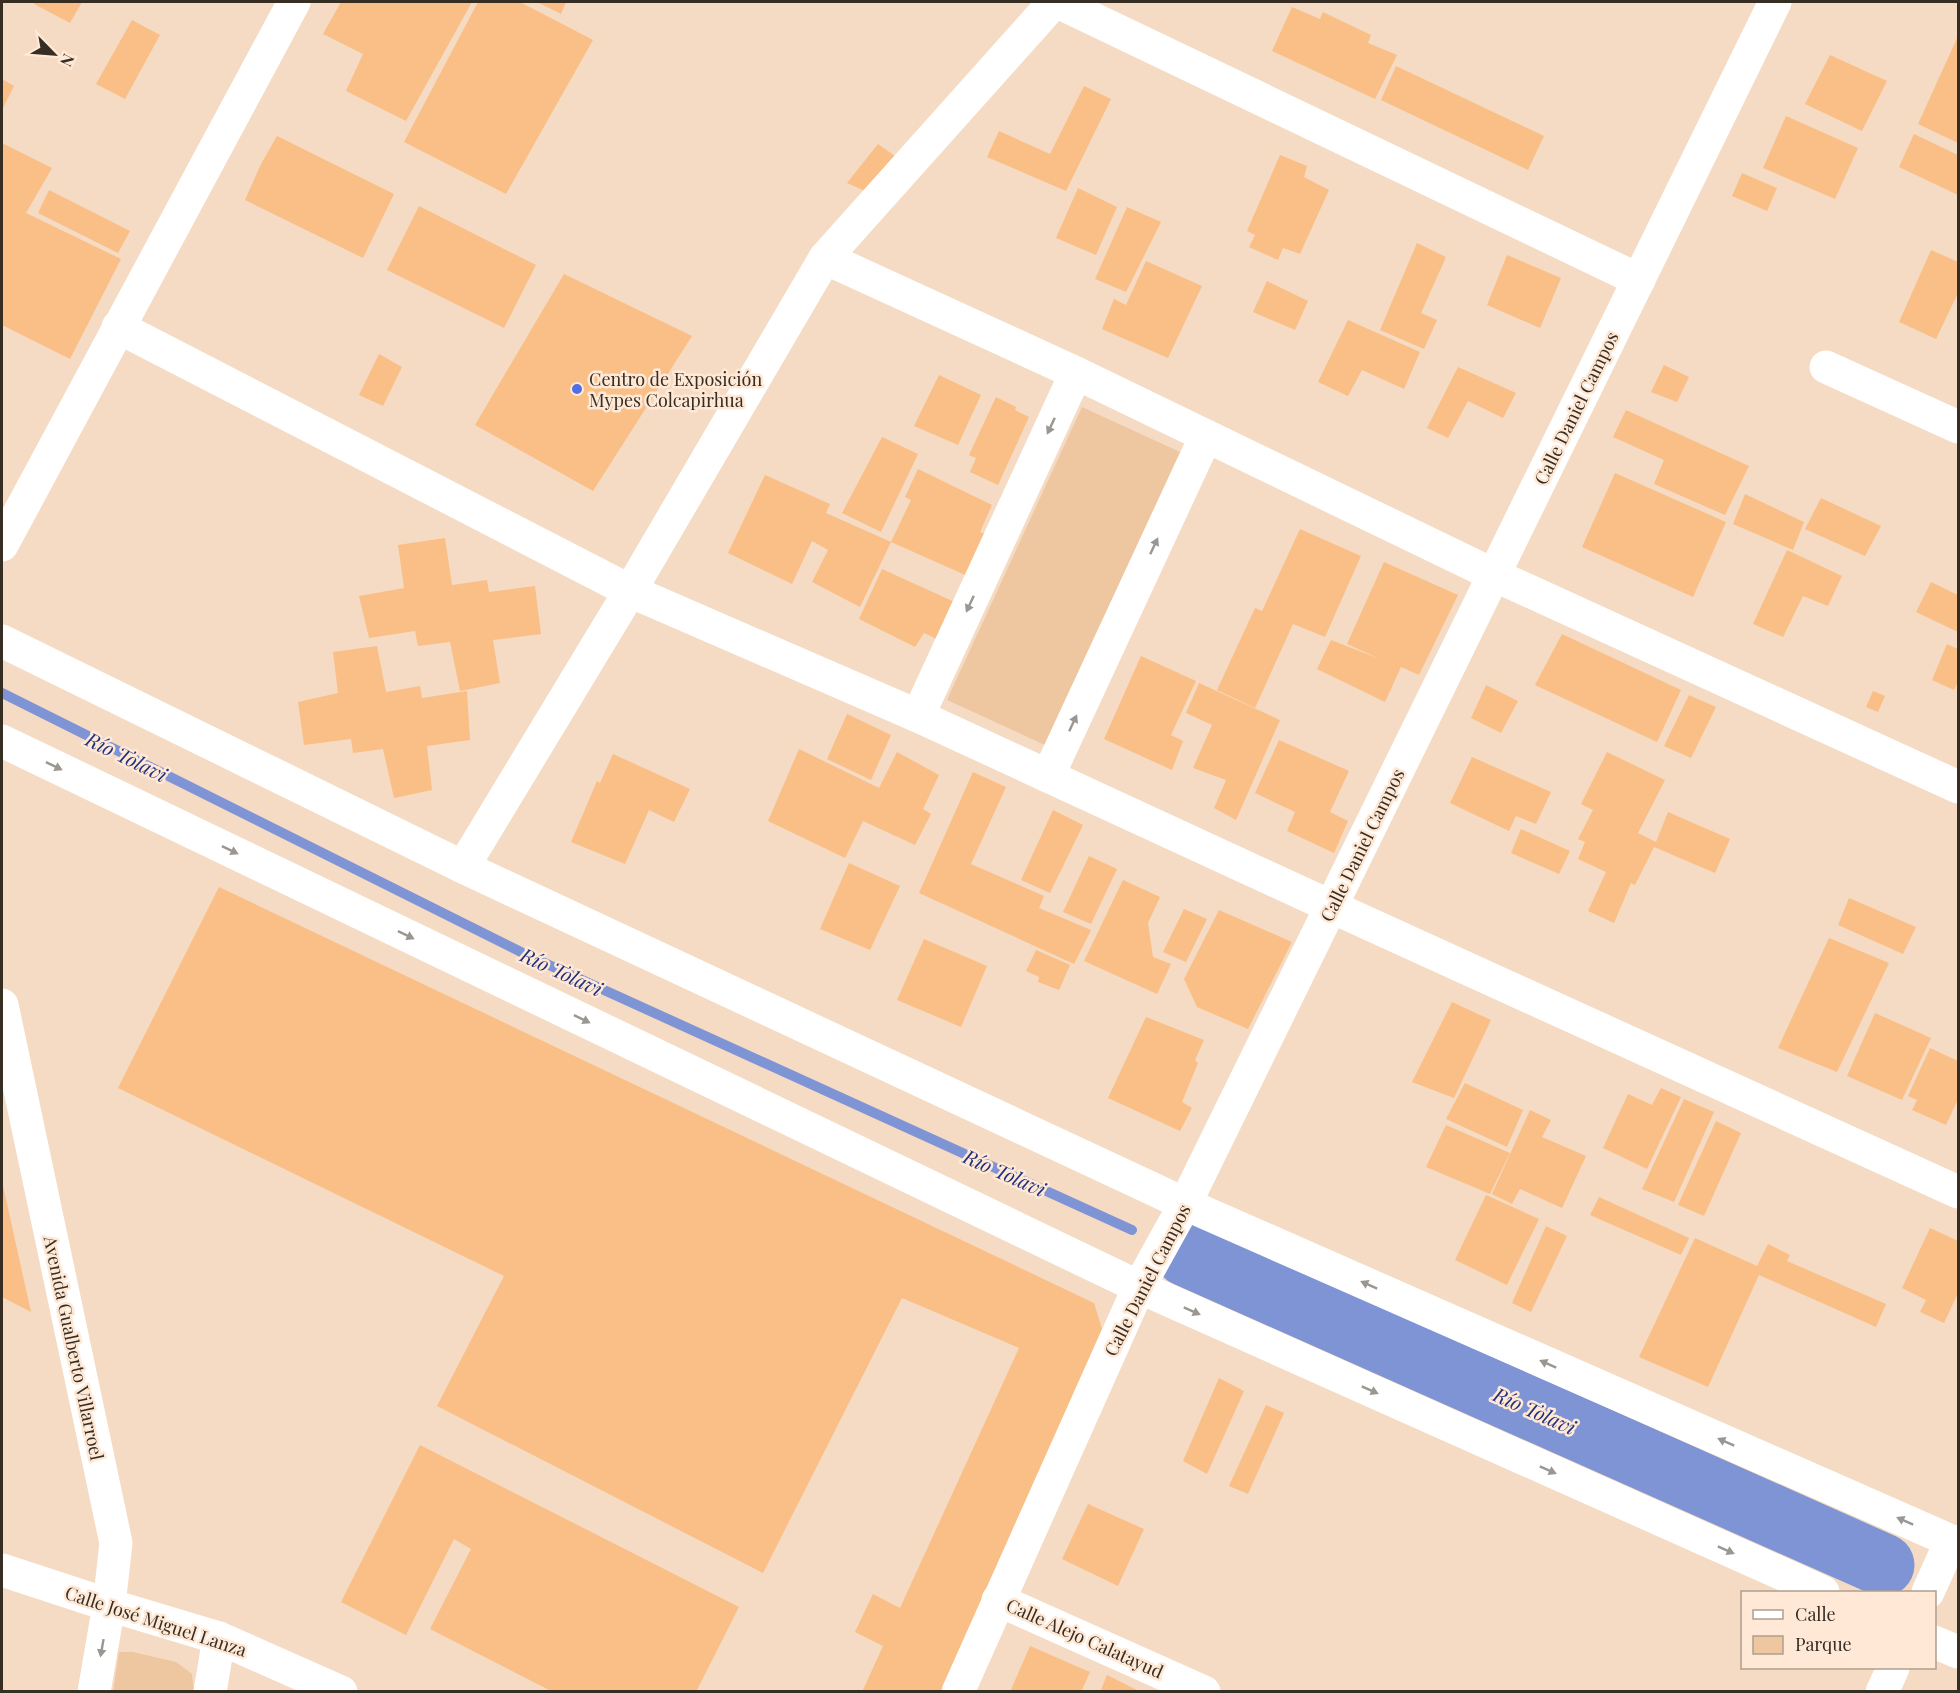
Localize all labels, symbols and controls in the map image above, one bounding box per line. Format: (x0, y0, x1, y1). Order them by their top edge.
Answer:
north arrow (24, 24, 84, 84)
text: N (56, 51, 80, 71)
street label: Calle Daniel Campos (1529, 328, 1623, 488)
place label: Centro de Exposición Mypes Colcapirhua (589, 367, 762, 412)
marker: Centro de Exposición Mypes Colcapirhua (570, 382, 584, 396)
one-way arrow (1047, 418, 1056, 435)
one-way arrow (1150, 537, 1159, 554)
one-way arrow (966, 595, 975, 612)
one-way arrow (1068, 714, 1077, 731)
water label: Río Tolavi (81, 724, 173, 788)
one-way arrow (46, 761, 63, 770)
street label: Calle Daniel Campos (1315, 765, 1409, 925)
one-way arrow (222, 846, 239, 855)
one-way arrow (397, 930, 414, 939)
water label: Río Tolavi (516, 940, 608, 1002)
one-way arrow (573, 1015, 590, 1024)
water label: Río Tolavi (959, 1141, 1051, 1202)
street label: Calle Daniel Campos (1098, 1200, 1196, 1360)
street label: Avenida Gualberto Villarroel (38, 1233, 109, 1462)
one-way arrow (1361, 1281, 1378, 1290)
one-way arrow (1184, 1306, 1202, 1316)
one-way arrow (1539, 1359, 1557, 1368)
water label: Río Tolavi (1489, 1379, 1581, 1440)
one-way arrow (1362, 1386, 1379, 1395)
one-way arrow (1718, 1438, 1735, 1447)
one-way arrow (1540, 1465, 1558, 1475)
one-way arrow (1896, 1516, 1914, 1525)
one-way arrow (1718, 1545, 1735, 1554)
street label: Calle José Miguel Lanza (62, 1580, 250, 1662)
legend (1741, 1591, 1936, 1669)
street label: Calle Alejo Calatayud (1003, 1593, 1168, 1684)
text: Calle (1795, 1602, 1836, 1626)
text: Parque (1795, 1632, 1852, 1656)
one-way arrow (97, 1639, 106, 1658)

